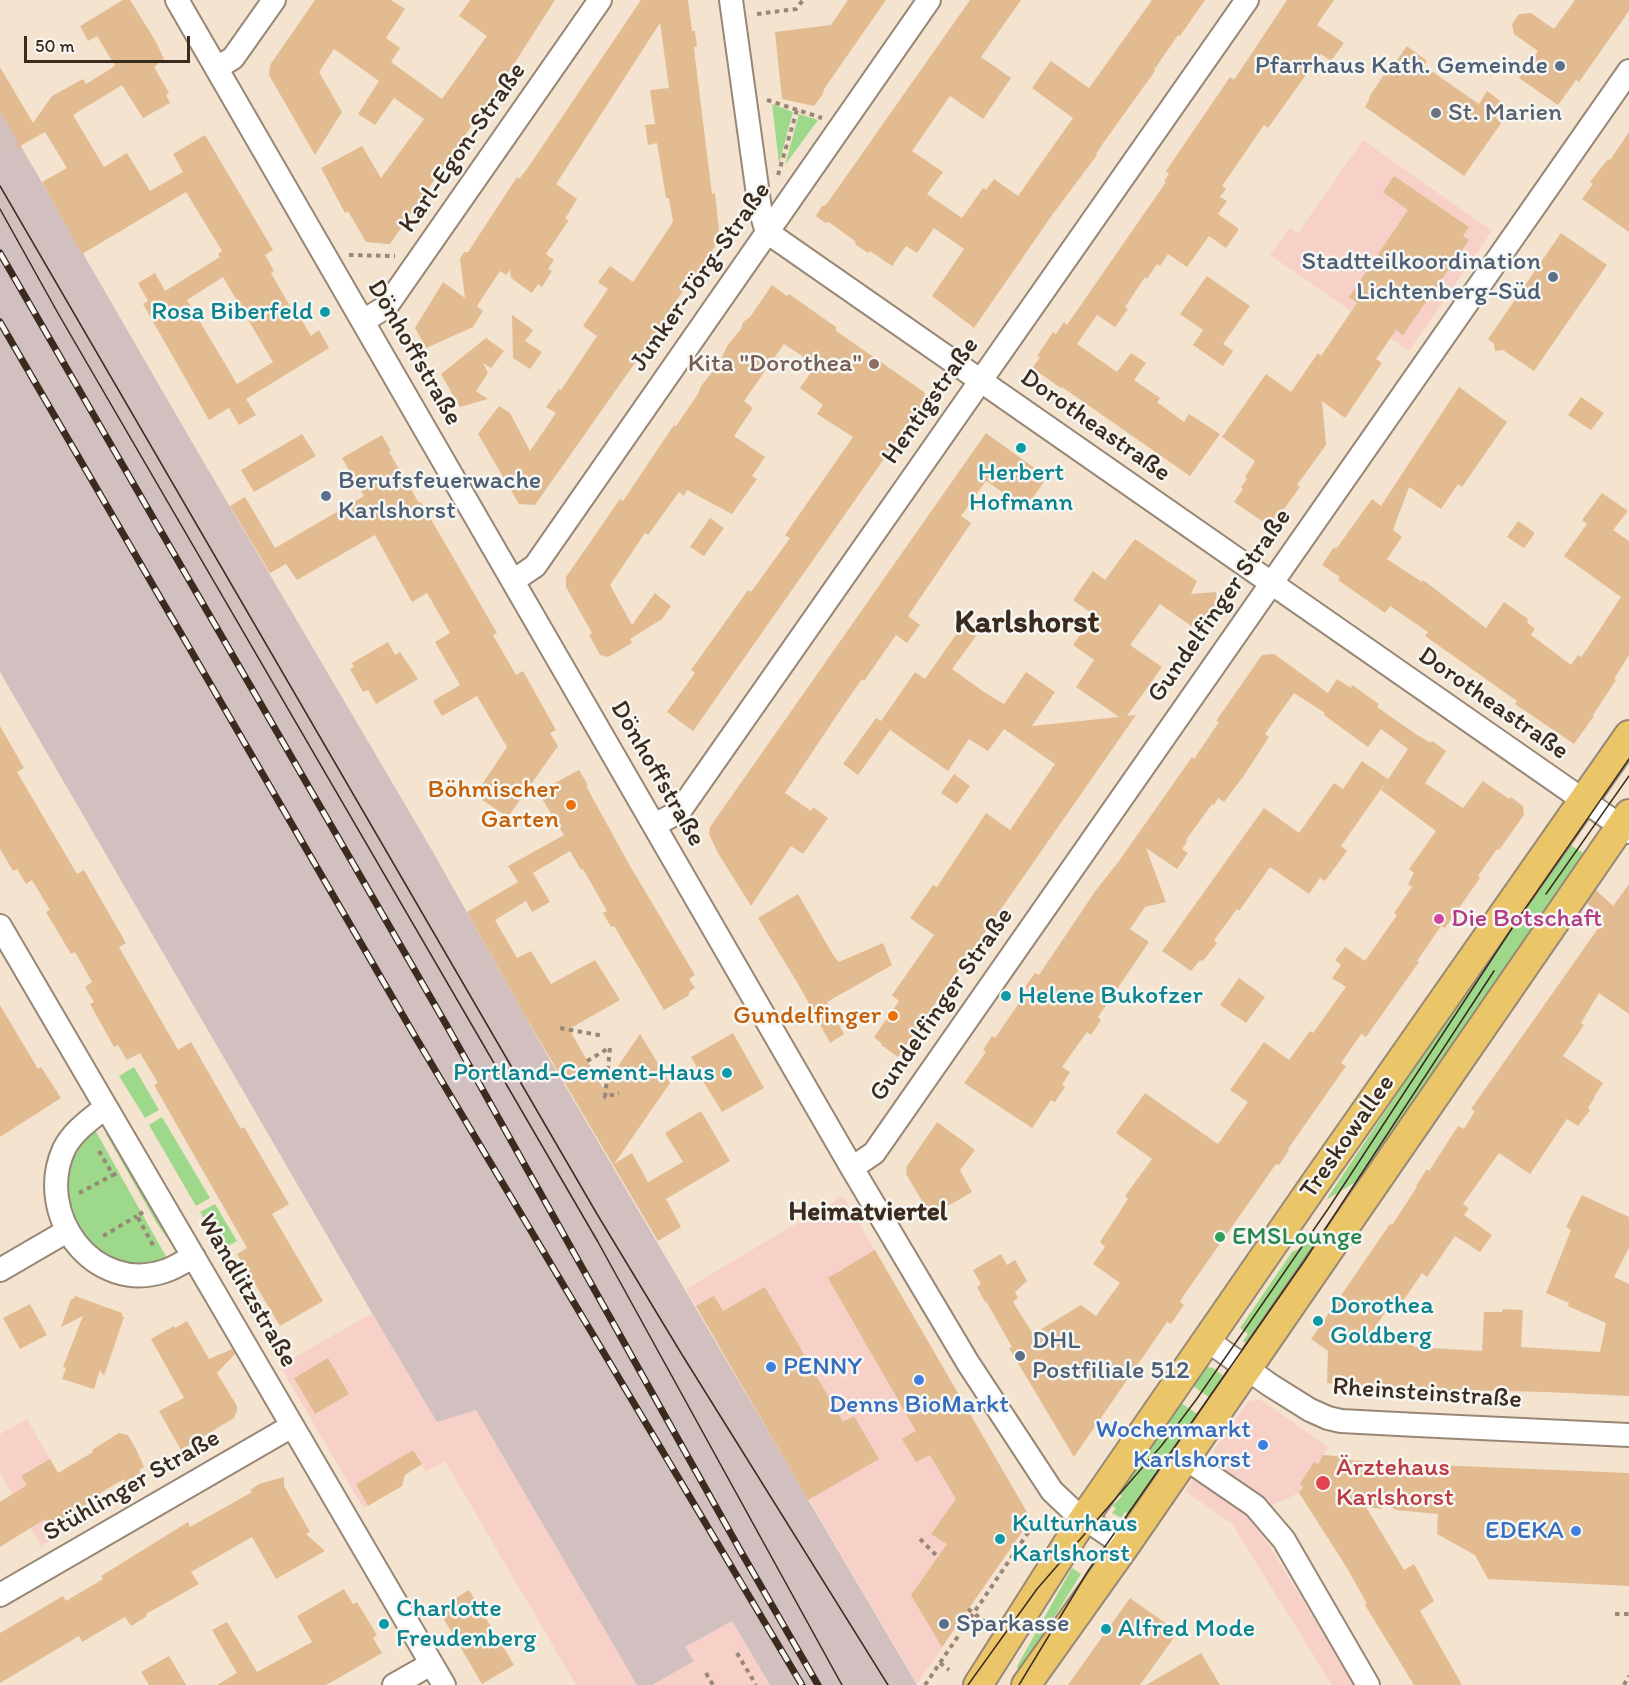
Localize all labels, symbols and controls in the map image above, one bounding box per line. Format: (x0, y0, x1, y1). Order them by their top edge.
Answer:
scale bar (27, 24, 194, 62)
text: 50 m (35, 35, 75, 57)
place label: Pfarrhaus Kath. Gemeinde (1255, 50, 1548, 82)
street label: Karl-Egon-Straße (393, 57, 533, 239)
marker: Pfarrhaus Kath. Gemeinde (1553, 59, 1567, 73)
place label: St. Marien (1448, 97, 1562, 129)
marker: St. Marien (1429, 106, 1443, 120)
street label: Junker-Jörg-Straße (624, 176, 778, 378)
place label: Stadtteilkoordination Lichtenberg-Süd (1301, 246, 1541, 308)
marker: Stadtteilkoordination Lichtenberg-Süd (1546, 270, 1560, 284)
street label: Dönhoffstraße (360, 274, 468, 432)
place label: Rosa Biberfeld (151, 296, 313, 328)
marker: Rosa Biberfeld (318, 305, 332, 319)
street label: Hentigstraße (876, 331, 986, 471)
place label: Kita "Dorothea" (688, 348, 862, 380)
marker: Kita "Dorothea" (867, 357, 881, 371)
street label: Dorotheastraße (1014, 363, 1176, 489)
marker: Herbert Hofmann (1014, 441, 1028, 455)
place label: Herbert Hofmann (969, 457, 1073, 518)
place label: Berufsfeuerwache Karlshorst (338, 465, 541, 526)
marker: Berufsfeuerwache Karlshorst (319, 489, 333, 503)
street label: Gundelfinger Straße (1141, 503, 1299, 709)
district label: Karlshorst (954, 605, 1100, 643)
street label: Dorotheastraße (1412, 641, 1574, 767)
street label: Dönhoffstraße (603, 695, 711, 853)
place label: Böhmischer Garten (427, 774, 559, 836)
marker: Böhmischer Garten (564, 798, 578, 812)
street label: Gundelfinger Straße (863, 902, 1021, 1108)
place label: Die Botschaft (1451, 903, 1602, 935)
marker: Die Botschaft (1432, 912, 1446, 926)
place label: Helene Bukofzer (1018, 980, 1203, 1012)
marker: Helene Bukofzer (999, 989, 1013, 1003)
place label: Gundelfinger (733, 1000, 881, 1032)
marker: Gundelfinger (886, 1009, 900, 1023)
place label: Portland-Cement-Haus (453, 1057, 715, 1089)
marker: Portland-Cement-Haus (720, 1066, 734, 1080)
street label: Treskowallee (1294, 1069, 1402, 1205)
district label: Heimatviertel (788, 1197, 948, 1229)
street label: Wandlitzstraße (190, 1209, 304, 1373)
place label: EMSLounge (1232, 1221, 1362, 1253)
marker: EMSLounge (1213, 1230, 1227, 1244)
place label: Dorothea Goldberg (1330, 1290, 1434, 1352)
marker: Dorothea Goldberg (1311, 1314, 1325, 1328)
place label: DHL Postfiliale 512 (1032, 1325, 1190, 1386)
marker: DHL Postfiliale 512 (1013, 1349, 1027, 1363)
place label: PENNY (783, 1351, 862, 1383)
marker: PENNY (764, 1360, 778, 1374)
street label: Rheinsteinstraße (1331, 1372, 1523, 1416)
marker: Denns BioMarkt (912, 1373, 926, 1387)
place label: Denns BioMarkt (829, 1389, 1009, 1421)
place label: Wochenmarkt Karlshorst (1095, 1414, 1251, 1476)
street label: Stühlinger Straße (38, 1423, 226, 1549)
marker: Wochenmarkt Karlshorst (1256, 1438, 1270, 1452)
place label: Ärztehaus Karlshorst (1336, 1452, 1454, 1514)
marker: Ärztehaus Karlshorst (1314, 1474, 1332, 1492)
place label: Kulturhaus Karlshorst (1012, 1508, 1138, 1570)
place label: EDEKA (1485, 1515, 1564, 1547)
marker: EDEKA (1569, 1524, 1583, 1538)
marker: Kulturhaus Karlshorst (993, 1532, 1007, 1546)
place label: Charlotte Freudenberg (396, 1593, 536, 1654)
place label: Sparkasse (956, 1608, 1070, 1640)
place label: Alfred Mode (1118, 1613, 1255, 1645)
marker: Charlotte Freudenberg (377, 1617, 391, 1631)
marker: Sparkasse (937, 1617, 951, 1631)
marker: Alfred Mode (1099, 1622, 1113, 1636)

